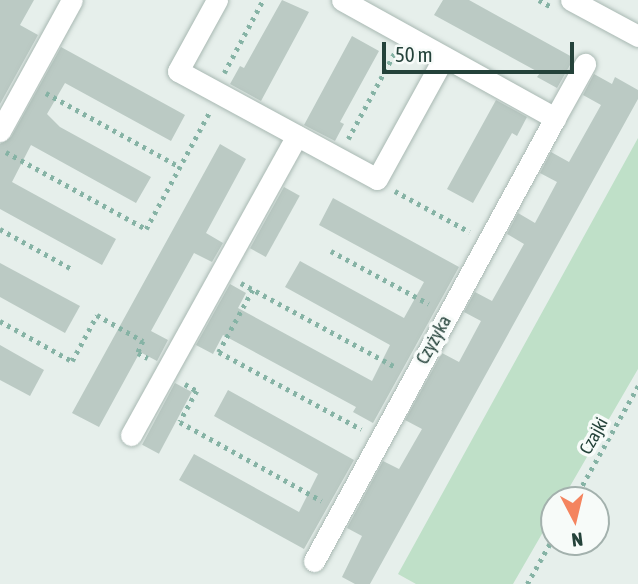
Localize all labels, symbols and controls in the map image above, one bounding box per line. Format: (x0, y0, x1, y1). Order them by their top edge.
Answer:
scale bar (386, 28, 578, 72)
text: 50 m (395, 42, 433, 66)
street label: Czyżyka (412, 312, 456, 368)
street label: Czajki (575, 414, 613, 458)
north arrow (540, 486, 610, 556)
text: N (570, 528, 584, 551)

